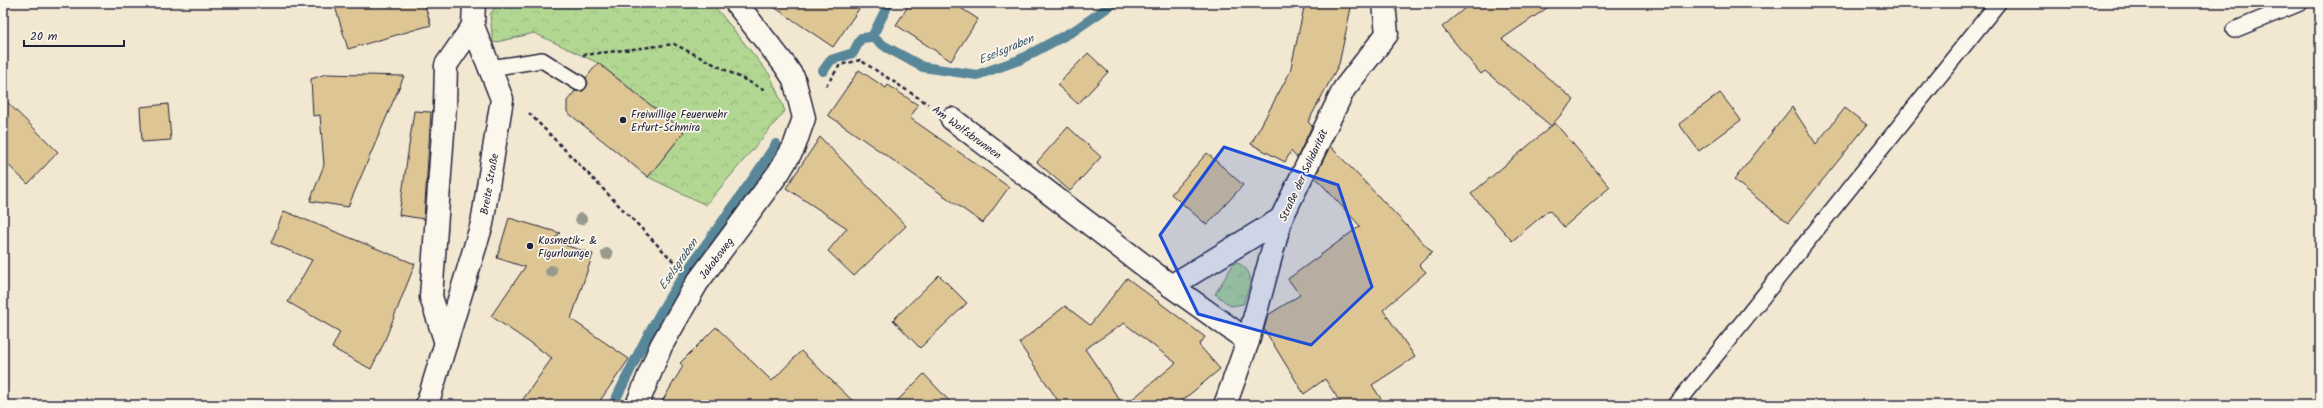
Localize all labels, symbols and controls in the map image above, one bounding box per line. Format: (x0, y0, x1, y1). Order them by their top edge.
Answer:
scale bar (24, 22, 124, 48)
text: 20 m (30, 27, 58, 46)
water label: Eselsgraben (975, 29, 1039, 70)
street label: Am Wolfsbrunnen (928, 101, 1005, 164)
place label: Freiwillige Feuerwehr Erfurt-Schmira (631, 106, 728, 137)
marker: Freiwillige Feuerwehr Erfurt-Schmira (618, 115, 628, 125)
street label: Straße der Solidarität (1275, 126, 1333, 225)
street label: Breite Straße (476, 152, 504, 216)
place label: Kosmetik- & Figurlounge (538, 232, 597, 263)
water label: Eselsgraben (654, 233, 704, 294)
street label: Jakobsweg (695, 234, 739, 283)
marker: Kosmetik- & Figurlounge (525, 241, 535, 251)

